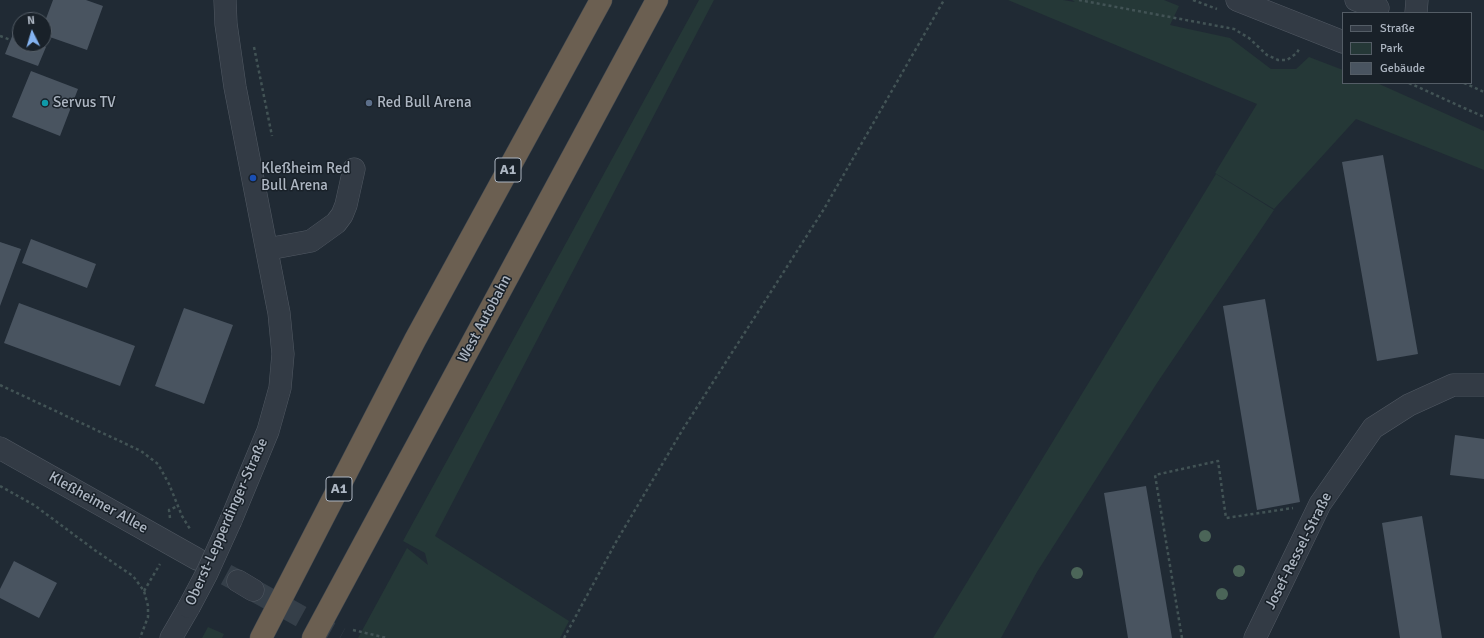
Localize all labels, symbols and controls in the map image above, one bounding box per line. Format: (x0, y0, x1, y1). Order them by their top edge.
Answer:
north arrow (12, 12, 52, 52)
legend (1342, 12, 1472, 84)
text: N (27, 14, 35, 27)
text: Straße (1380, 21, 1415, 36)
text: Park (1380, 41, 1403, 56)
text: Gebäude (1380, 61, 1425, 76)
place label: Servus TV (53, 94, 116, 112)
place label: Red Bull Arena (377, 94, 471, 112)
marker: Servus TV (40, 98, 50, 108)
marker: Red Bull Arena (364, 98, 374, 108)
road number: A1 (495, 158, 521, 182)
place label: Kleßheim Red Bull Arena (261, 160, 350, 195)
marker: Kleßheim Red Bull Arena (248, 173, 258, 183)
street label: West Autobahn (454, 272, 516, 366)
street label: Oberst-Lepperdinger-Straße (182, 435, 272, 609)
street label: Kleßheimer Allee (45, 468, 151, 538)
road number: A1 (326, 477, 352, 501)
street label: Josef-Ressel-Straße (1262, 490, 1336, 612)

